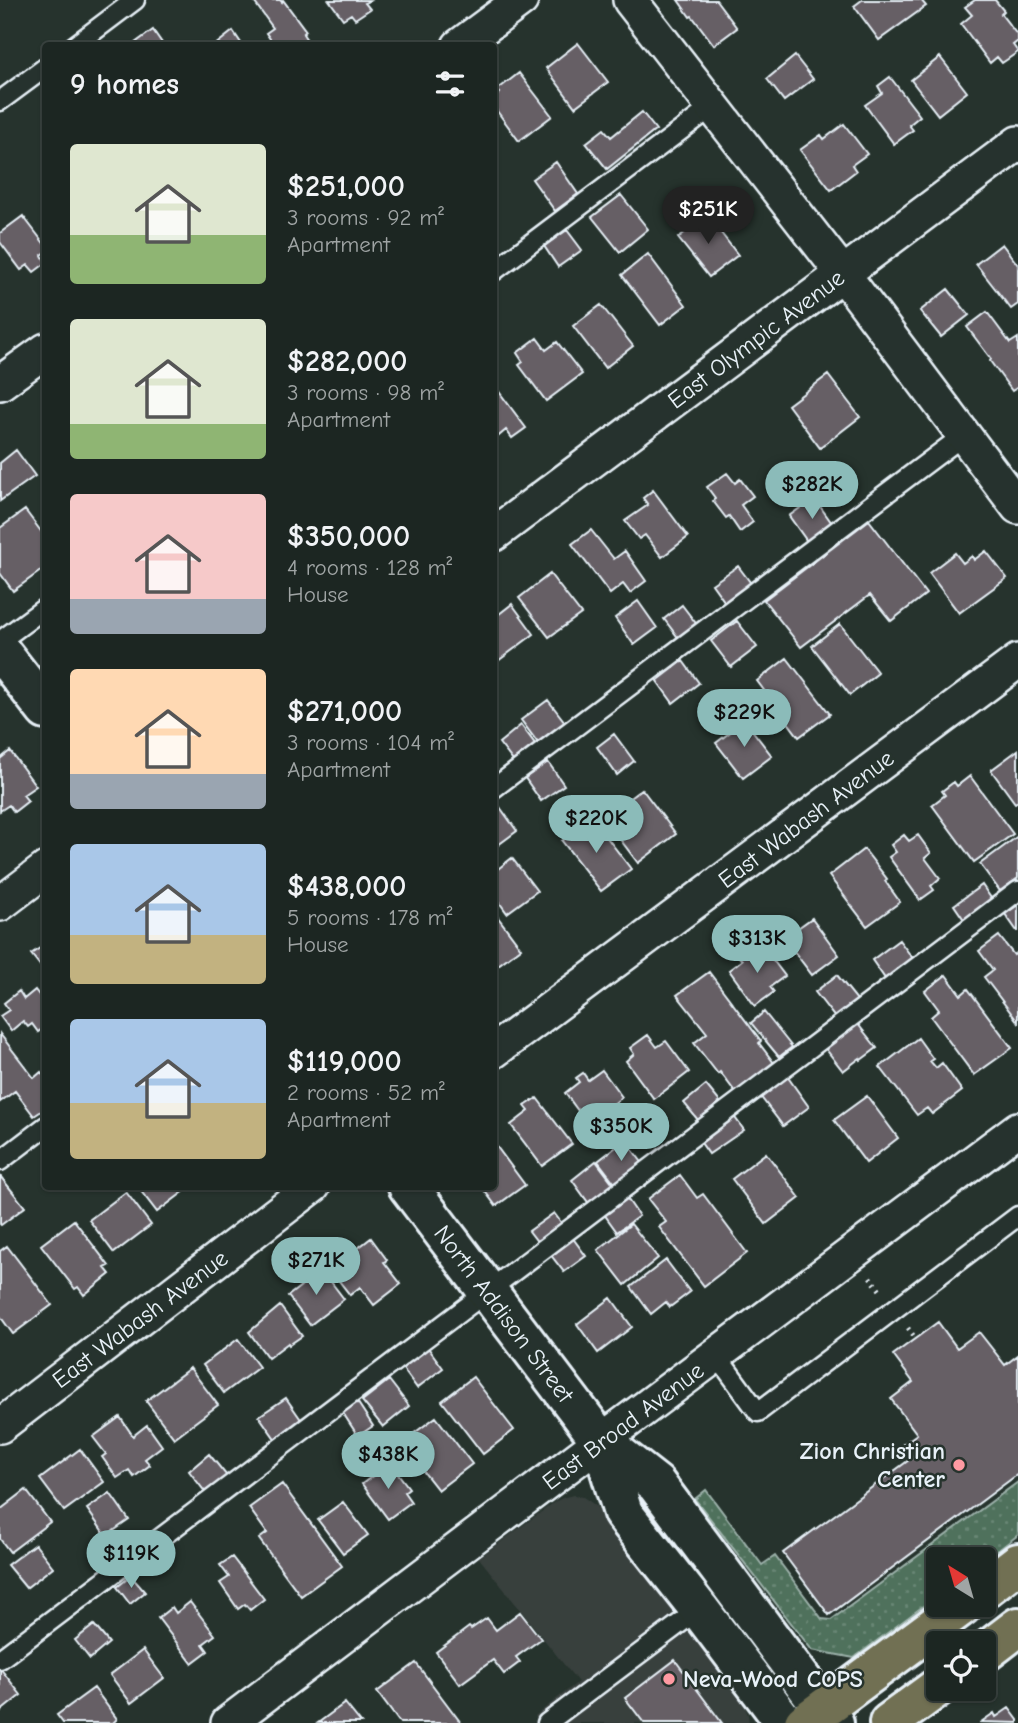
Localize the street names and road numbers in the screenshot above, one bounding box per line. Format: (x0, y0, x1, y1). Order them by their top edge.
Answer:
street label: East Olympic Avenue (662, 263, 850, 415)
street label: East Wabash Avenue (713, 744, 899, 894)
street label: North Addison Street (428, 1220, 580, 1409)
street label: East Wabash Avenue (47, 1244, 233, 1394)
street label: East Broad Avenue (537, 1356, 709, 1496)

